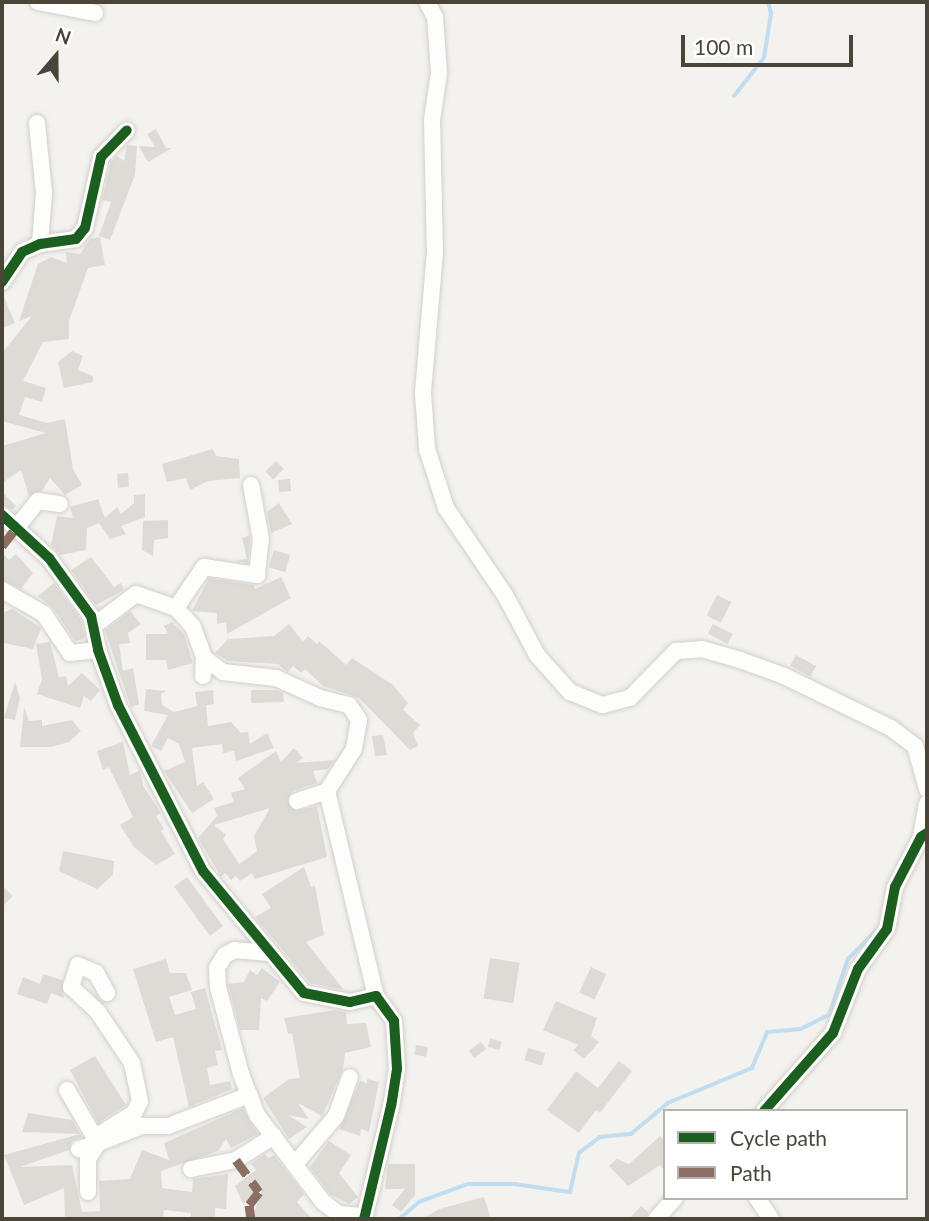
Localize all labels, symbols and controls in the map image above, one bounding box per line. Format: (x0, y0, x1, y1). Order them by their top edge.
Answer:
north arrow (21, 21, 91, 91)
scale bar (684, 21, 856, 65)
text: N (53, 22, 74, 49)
text: 100 m (694, 34, 753, 59)
legend (663, 1109, 908, 1200)
text: Cycle path (730, 1125, 827, 1150)
text: Path (730, 1160, 772, 1185)

